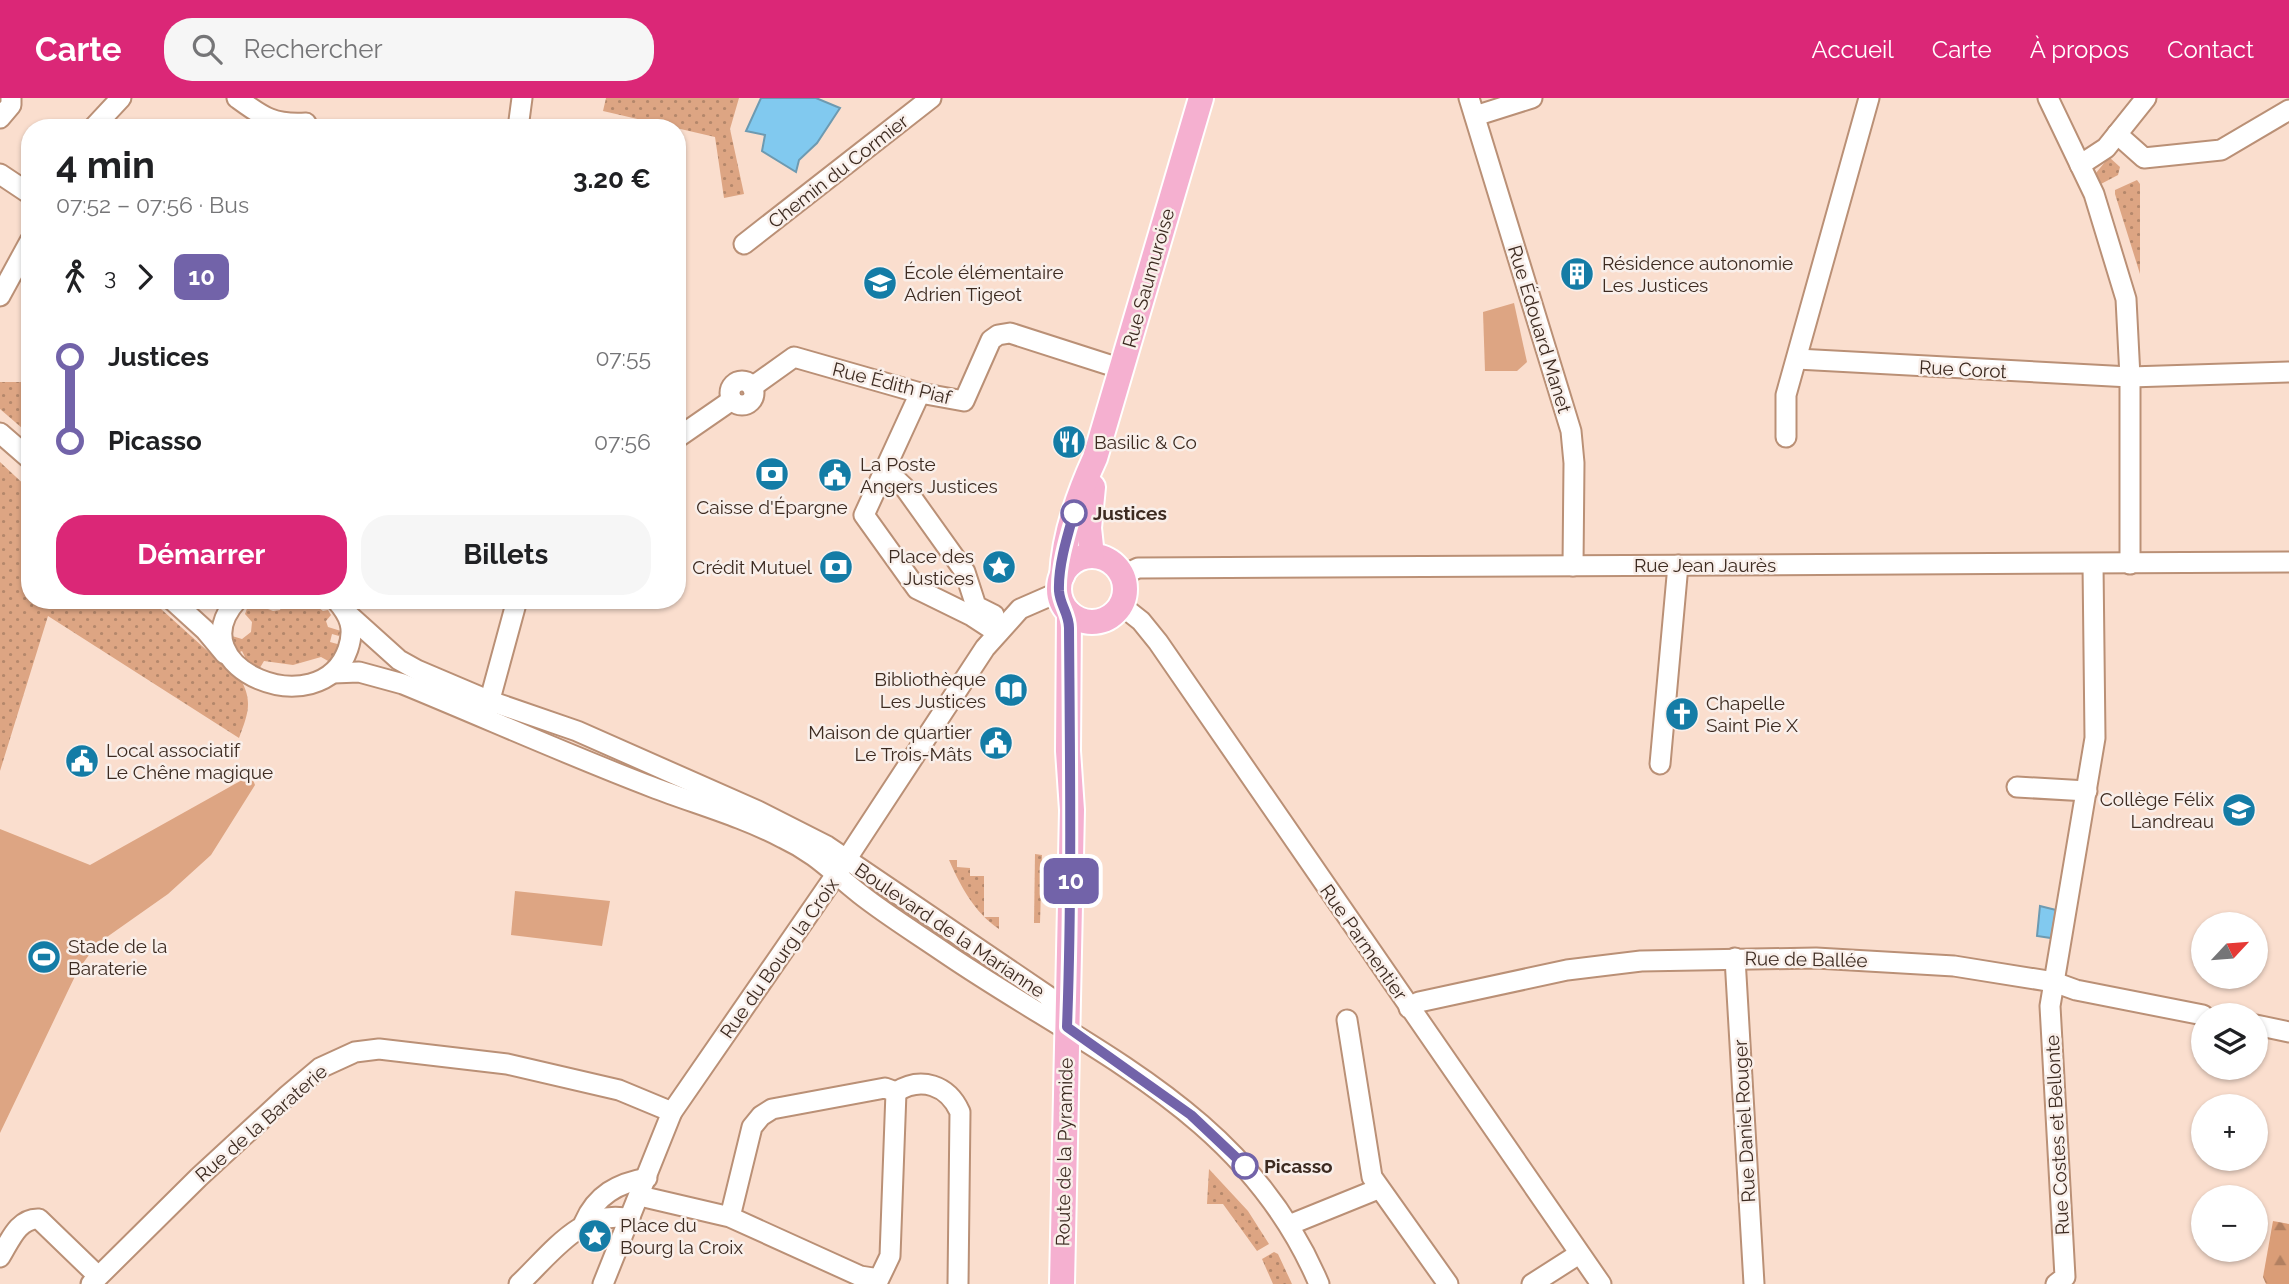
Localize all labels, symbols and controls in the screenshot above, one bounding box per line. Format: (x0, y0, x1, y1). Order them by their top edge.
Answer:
search box (164, 18, 654, 81)
text: Carte (35, 30, 122, 69)
icon: search (188, 30, 226, 68)
text: Rechercher (244, 34, 383, 64)
text: Accueil (1812, 35, 1894, 64)
text: Carte (1932, 35, 1992, 64)
text: À propos (2030, 35, 2129, 64)
text: Contact (2167, 35, 2254, 64)
street label: Chemin du Cormier (764, 109, 912, 232)
text: 4 min (56, 142, 155, 187)
text: 3.20 € (573, 164, 651, 194)
text: 07:52 – 07:56 · Bus (56, 191, 249, 218)
street label: Rue Saumuroise (1118, 206, 1178, 350)
street label: Rue Édouard Manet (1504, 243, 1576, 416)
place label: Résidence autonomie Les Justices (1602, 252, 1793, 296)
building icon: Résidence autonomie Les Justices (1558, 255, 1596, 293)
icon: walk (56, 258, 94, 296)
icon: forward (126, 258, 164, 296)
place label: École élémentaire Adrien Tigeot (904, 261, 1064, 305)
text: 10 (188, 262, 215, 291)
text: 3 (104, 263, 116, 290)
school or university icon: École élémentaire Adrien Tigeot (861, 264, 899, 302)
text: Justices (108, 342, 209, 372)
text: 07:55 (595, 344, 651, 371)
street label: Rue Corot (1919, 356, 2008, 382)
street label: Rue Édith Piaf (830, 358, 954, 409)
restaurant icon: Basilic & Co (1050, 423, 1088, 461)
text: Picasso (108, 426, 202, 456)
text: 07:56 (594, 428, 651, 455)
place label: Basilic & Co (1094, 431, 1197, 453)
place label: La Poste Angers Justices (860, 453, 998, 497)
bank icon: Caisse d'Épargne (753, 455, 791, 493)
public building icon: La Poste Angers Justices (816, 456, 854, 494)
place label: Caisse d'Épargne (696, 496, 848, 518)
marker: Justices (1061, 500, 1087, 526)
place label: Justices (1093, 502, 1167, 524)
button: Démarrer (56, 515, 347, 595)
button: Billets (361, 515, 651, 595)
place label: Place des Justices (888, 545, 974, 589)
bank icon: Crédit Mutuel (817, 548, 855, 586)
place icon: Place des Justices (980, 548, 1018, 586)
street label: Rue Jean Jaurès (1634, 554, 1776, 576)
place label: Crédit Mutuel (692, 556, 813, 578)
place label: Bibliothèque Les Justices (874, 668, 986, 712)
library icon: Bibliothèque Les Justices (992, 671, 1030, 709)
place label: Chapelle Saint Pie X (1706, 692, 1798, 736)
church icon: Chapelle Saint Pie X (1663, 695, 1701, 733)
place label: Maison de quartier Le Trois-Mâts (808, 721, 972, 765)
public building icon: Maison de quartier Le Trois-Mâts (977, 724, 1015, 762)
place label: Local associatif Le Chêne magique (106, 739, 273, 783)
public building icon: Local associatif Le Chêne magique (63, 742, 101, 780)
place label: Collège Félix Landreau (2100, 788, 2214, 832)
school or university icon: Collège Félix Landreau (2220, 791, 2258, 829)
street label: Boulevard de la Marianne (851, 858, 1049, 1002)
line badge: 10 (1040, 858, 1102, 904)
text: 10 (1058, 866, 1084, 895)
street label: Rue du Bourg la Croix (715, 873, 843, 1042)
street label: Rue Parmentier (1316, 880, 1412, 1004)
north arrow (2191, 912, 2268, 989)
map controls (2191, 912, 2268, 1262)
place label: Stade de la Baraterie (68, 935, 167, 979)
sports icon: Stade de la Baraterie (25, 938, 63, 976)
street label: Rue de Ballée (1744, 947, 1868, 971)
button: layers (2191, 1003, 2268, 1080)
street label: Rue Costes et Bellonte (2041, 1034, 2073, 1236)
street label: Rue Daniel Rouger (1729, 1038, 1759, 1203)
street label: Route de la Pyramide (1051, 1057, 1077, 1247)
street label: Rue de la Baraterie (191, 1060, 331, 1186)
button: + (2191, 1094, 2268, 1171)
marker: Picasso (1232, 1153, 1258, 1179)
place label: Picasso (1264, 1155, 1333, 1177)
button: − (2191, 1185, 2268, 1262)
place label: Place du Bourg la Croix (620, 1214, 743, 1258)
place icon: Place du Bourg la Croix (576, 1217, 614, 1255)

